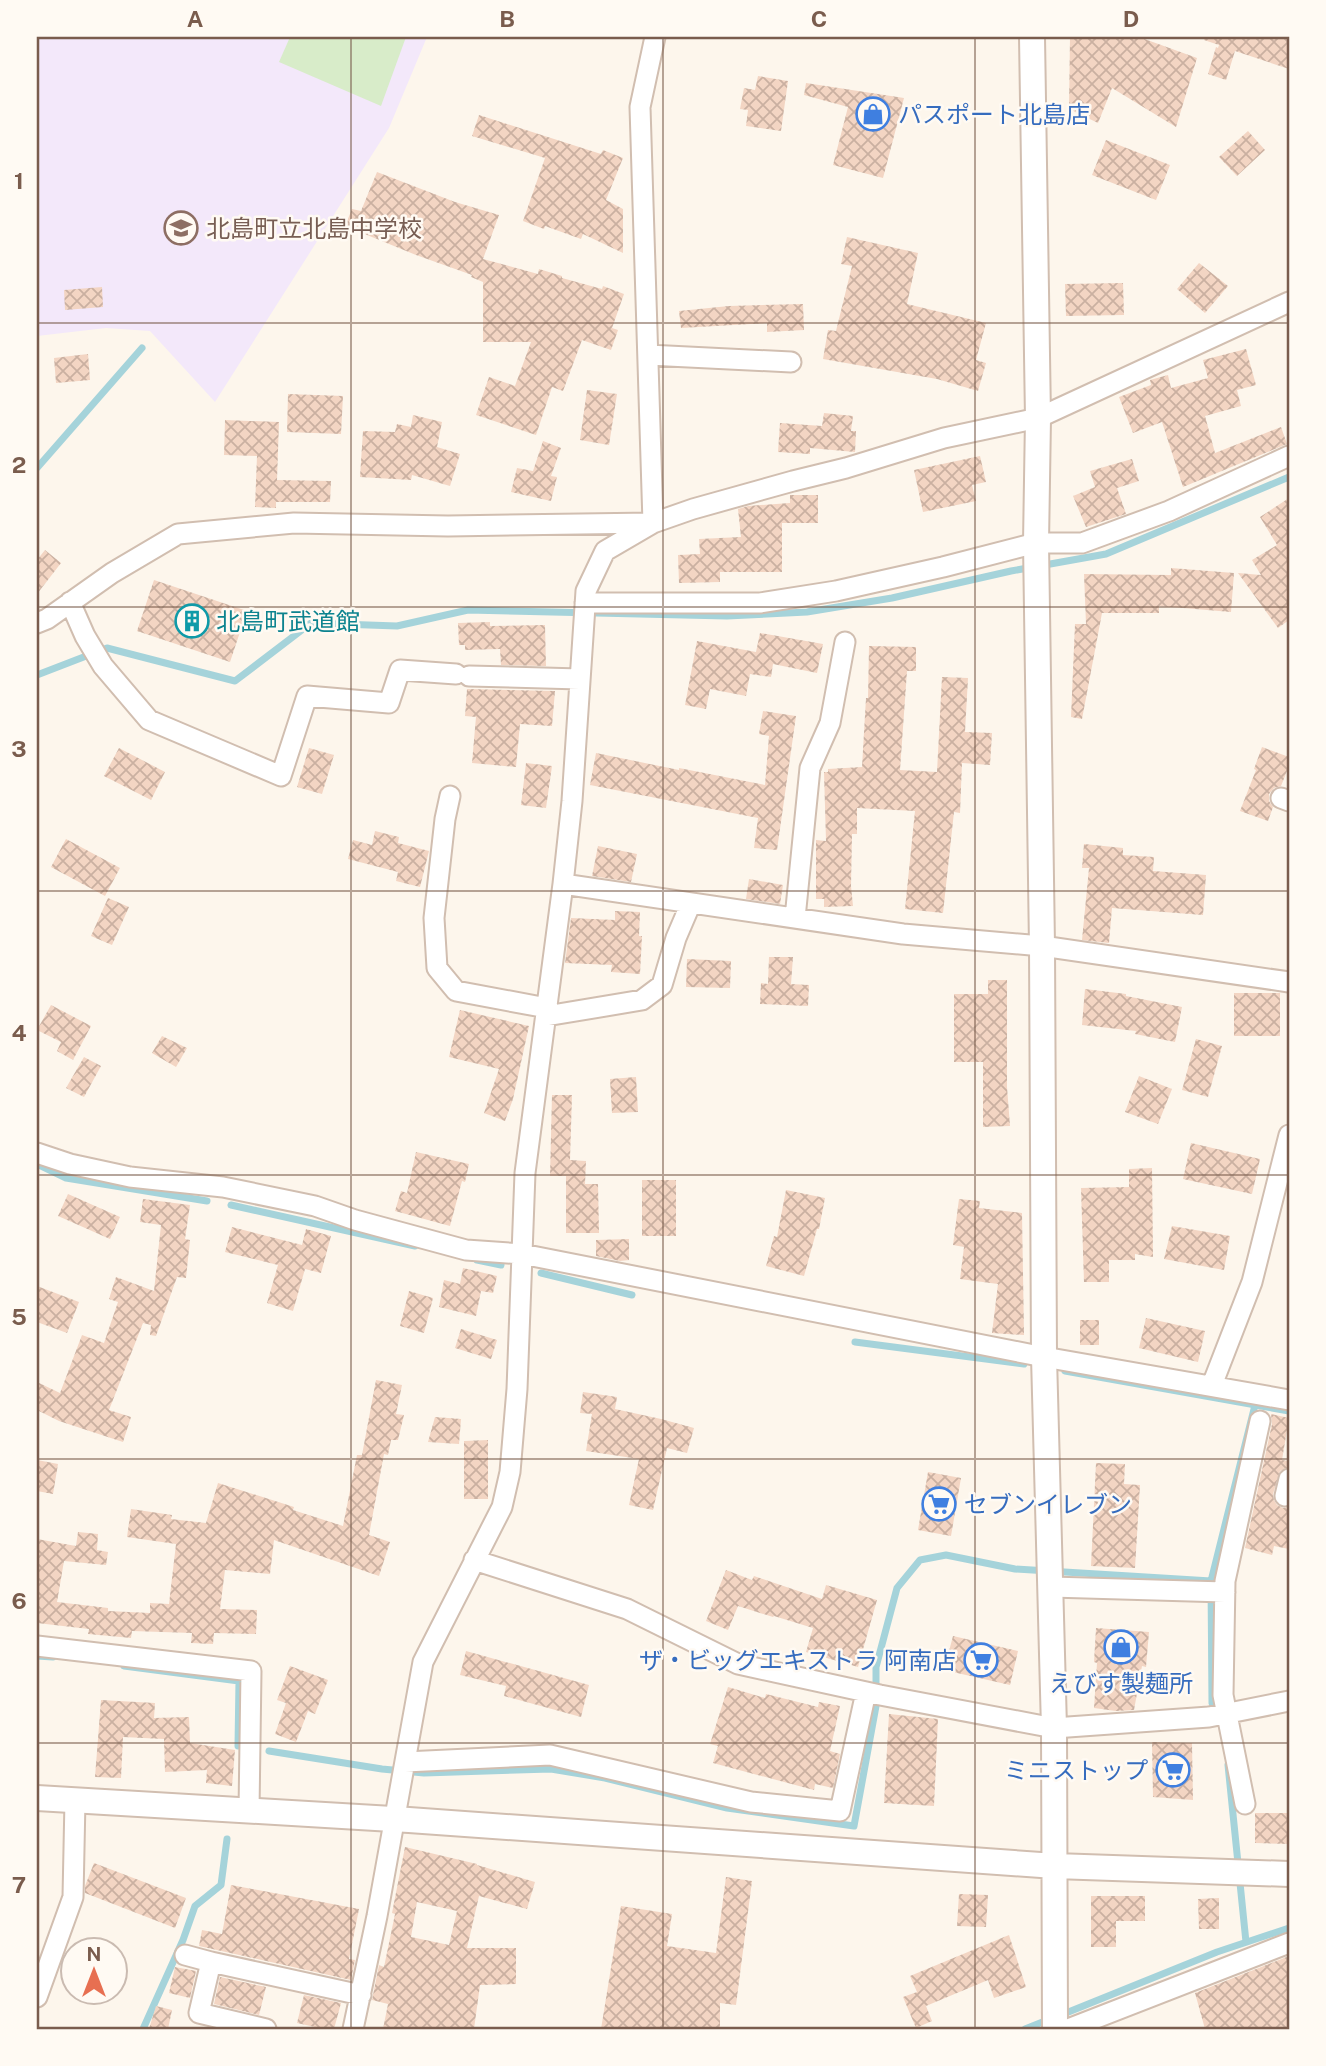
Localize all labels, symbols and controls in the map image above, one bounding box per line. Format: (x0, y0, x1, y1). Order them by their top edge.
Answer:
text: A (187, 5, 204, 32)
text: B (499, 5, 515, 32)
text: C (811, 5, 827, 32)
text: D (1123, 5, 1139, 32)
shop icon: パスポート北島店 (854, 95, 892, 133)
place label: パスポート北島店 (898, 100, 1090, 128)
text: 1 (14, 167, 24, 194)
school or university icon: 北島町立北島中学校 (162, 209, 200, 247)
place label: 北島町立北島中学校 (206, 214, 422, 242)
text: 2 (12, 451, 26, 478)
building icon: 北島町武道館 (173, 602, 211, 640)
place label: 北島町武道館 (216, 607, 360, 635)
text: 3 (11, 735, 27, 762)
text: 4 (11, 1019, 27, 1046)
text: 5 (11, 1303, 27, 1330)
supermarket icon: セブンイレブン (920, 1485, 958, 1523)
place label: セブンイレブン (964, 1490, 1132, 1518)
text: 6 (11, 1587, 27, 1614)
shop icon: えびす製麺所 (1102, 1628, 1140, 1666)
supermarket icon: ザ・ビッグエキストラ 阿南店 (962, 1641, 1000, 1679)
place label: ザ・ビッグエキストラ 阿南店 (639, 1646, 956, 1674)
place label: えびす製麺所 (1049, 1669, 1193, 1697)
supermarket icon: ミニストップ (1154, 1751, 1192, 1789)
place label: ミニストップ (1004, 1756, 1148, 1784)
text: 7 (12, 1871, 26, 1898)
north arrow (60, 1937, 130, 2007)
text: N (87, 1943, 101, 1965)

